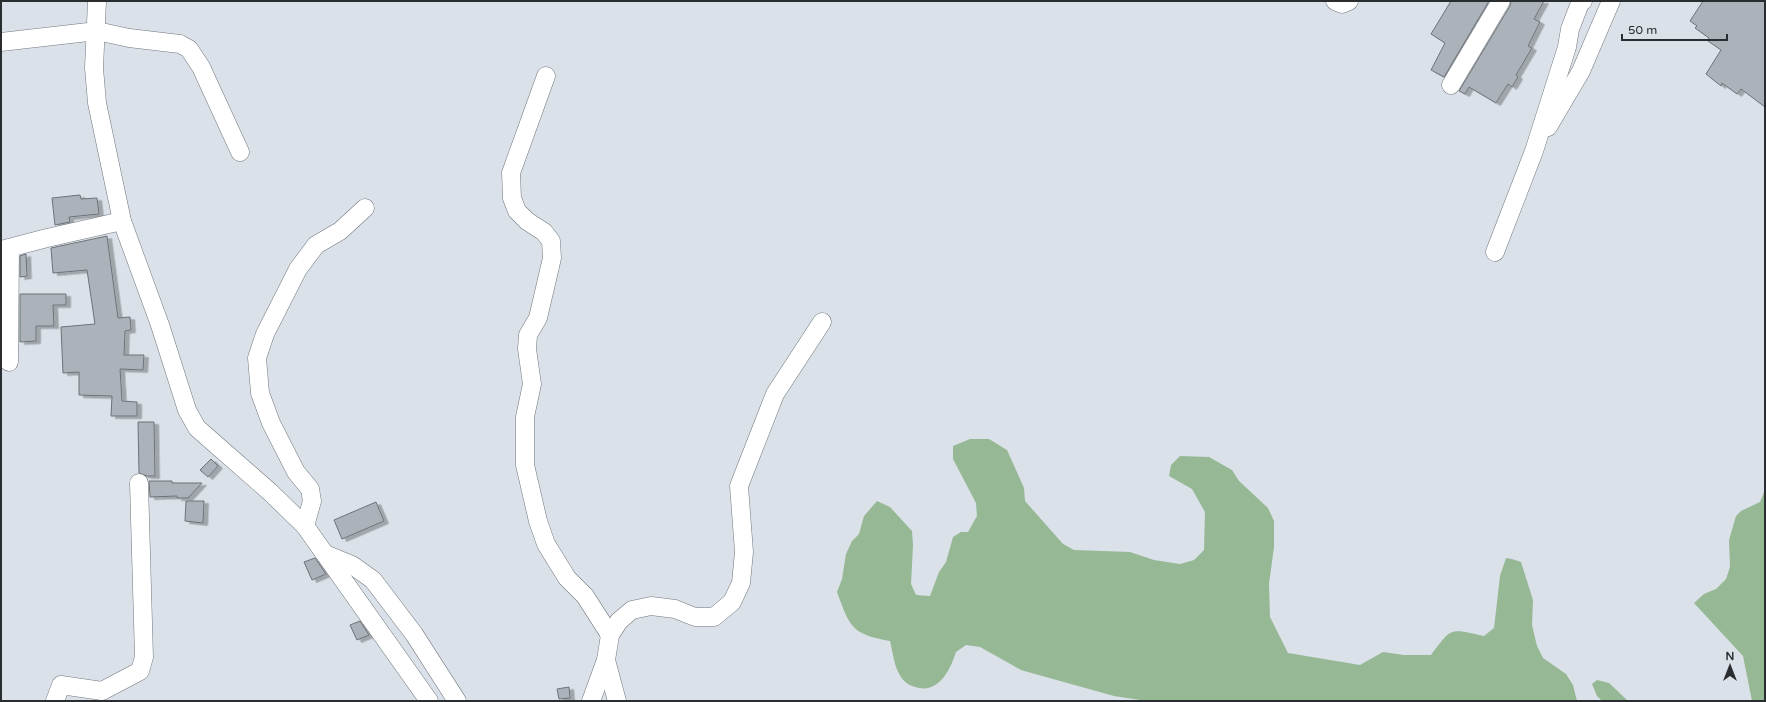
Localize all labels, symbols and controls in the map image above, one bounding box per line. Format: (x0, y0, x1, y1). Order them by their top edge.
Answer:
scale bar (1622, 16, 1727, 42)
text: 50 m (1628, 23, 1657, 37)
north arrow (1710, 646, 1750, 686)
text: N (1726, 650, 1734, 663)

